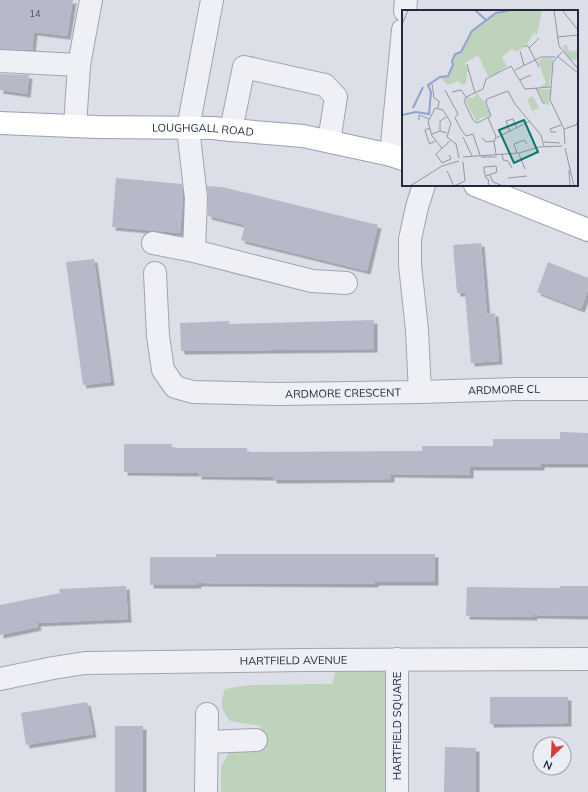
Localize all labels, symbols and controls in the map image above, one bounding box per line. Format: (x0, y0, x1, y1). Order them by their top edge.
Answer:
house number: 14 (30, 8, 41, 19)
inset map (402, 10, 578, 186)
street label: LOUGHGALL ROAD (152, 120, 254, 139)
street label: ARDMORE CL (468, 382, 540, 398)
street label: ARDMORE CRESCENT (285, 385, 402, 401)
street label: HARTFIELD AVENUE (240, 653, 347, 668)
street label: HARTFIELD SQUARE (390, 672, 404, 780)
north arrow (532, 736, 572, 776)
text: N (541, 757, 555, 773)

